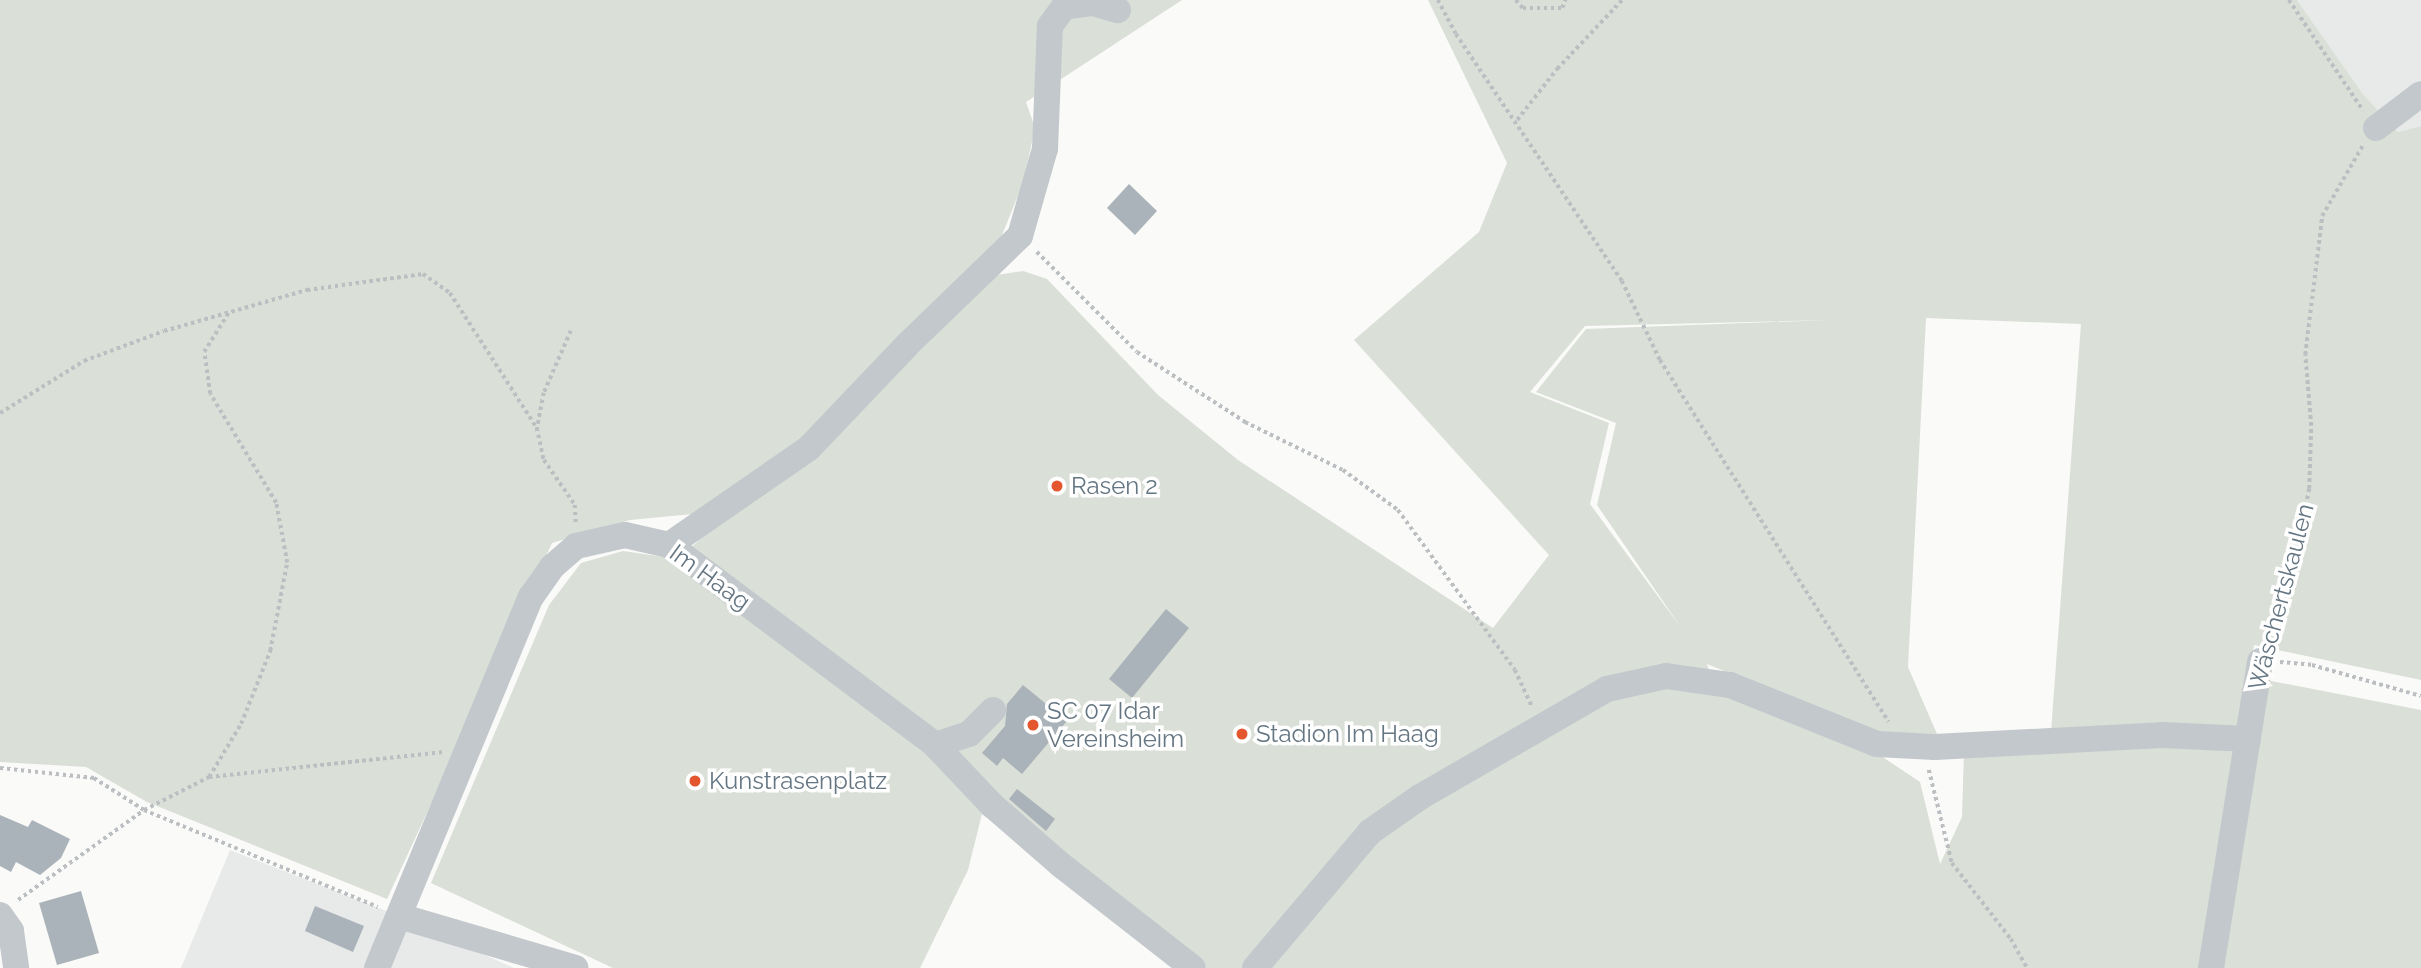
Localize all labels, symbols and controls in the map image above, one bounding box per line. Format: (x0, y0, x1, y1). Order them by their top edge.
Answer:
place label: Rasen 2 (1071, 472, 1158, 500)
marker: Rasen 2 (1049, 478, 1065, 494)
street label: Wäschertskaulen (2242, 500, 2320, 694)
street label: Im Haag (664, 538, 756, 616)
place label: SC 07 Idar Vereinsheim (1047, 697, 1184, 753)
marker: SC 07 Idar Vereinsheim (1025, 717, 1041, 733)
place label: Stadion Im Haag (1256, 720, 1439, 748)
marker: Stadion Im Haag (1234, 726, 1250, 742)
place label: Kunstrasenplatz (709, 767, 887, 795)
marker: Kunstrasenplatz (687, 773, 703, 789)

